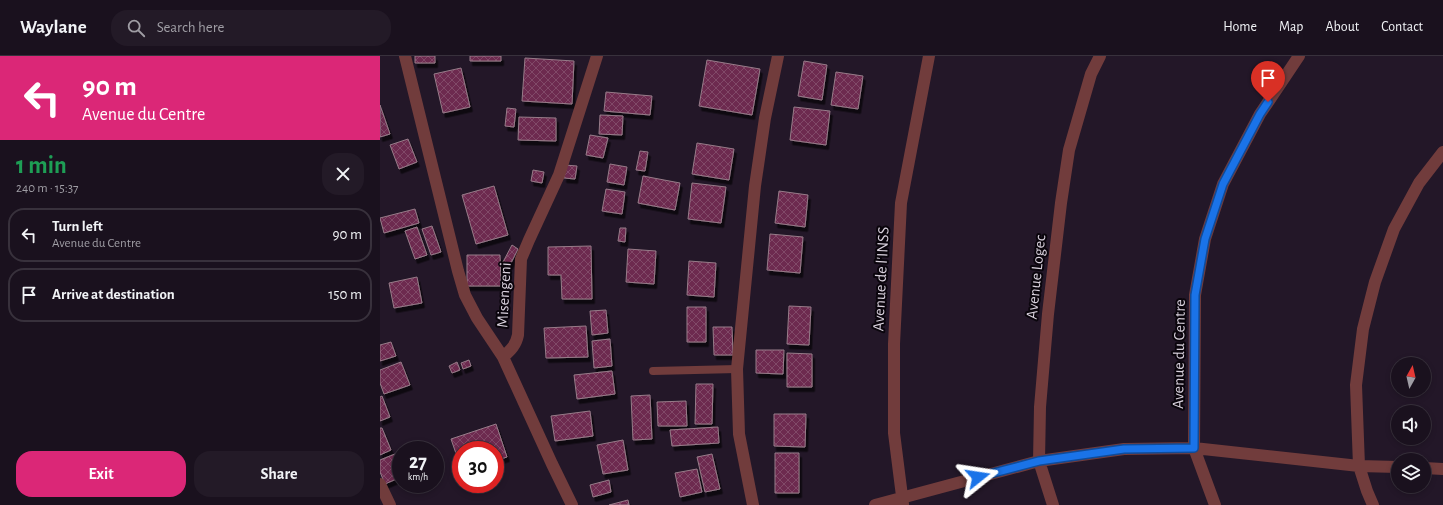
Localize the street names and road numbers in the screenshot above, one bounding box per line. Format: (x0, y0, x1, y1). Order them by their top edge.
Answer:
street label: Avenue de l'INSS (870, 226, 892, 332)
street label: Avenue Logec (1024, 234, 1048, 320)
street label: Misengeni (494, 262, 514, 328)
street label: Avenue du Centre (1170, 299, 1188, 409)

